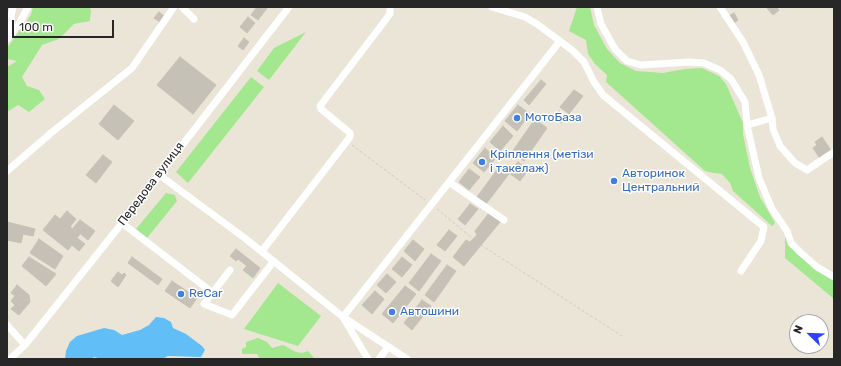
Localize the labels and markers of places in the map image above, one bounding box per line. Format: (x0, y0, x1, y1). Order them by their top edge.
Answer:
place label: МотоБаза (525, 111, 582, 125)
marker: МотоБаза (512, 113, 522, 123)
place label: Кріплення (метізи і такелаж) (490, 148, 594, 176)
marker: Кріплення (метізи і такелаж) (477, 157, 487, 167)
place label: Авторинок Центральний (622, 167, 700, 195)
marker: Авторинок Центральний (609, 176, 619, 186)
place label: ReCar (189, 287, 223, 301)
marker: ReCar (176, 289, 186, 299)
place label: Автошини (400, 305, 459, 319)
marker: Автошини (387, 307, 397, 317)

